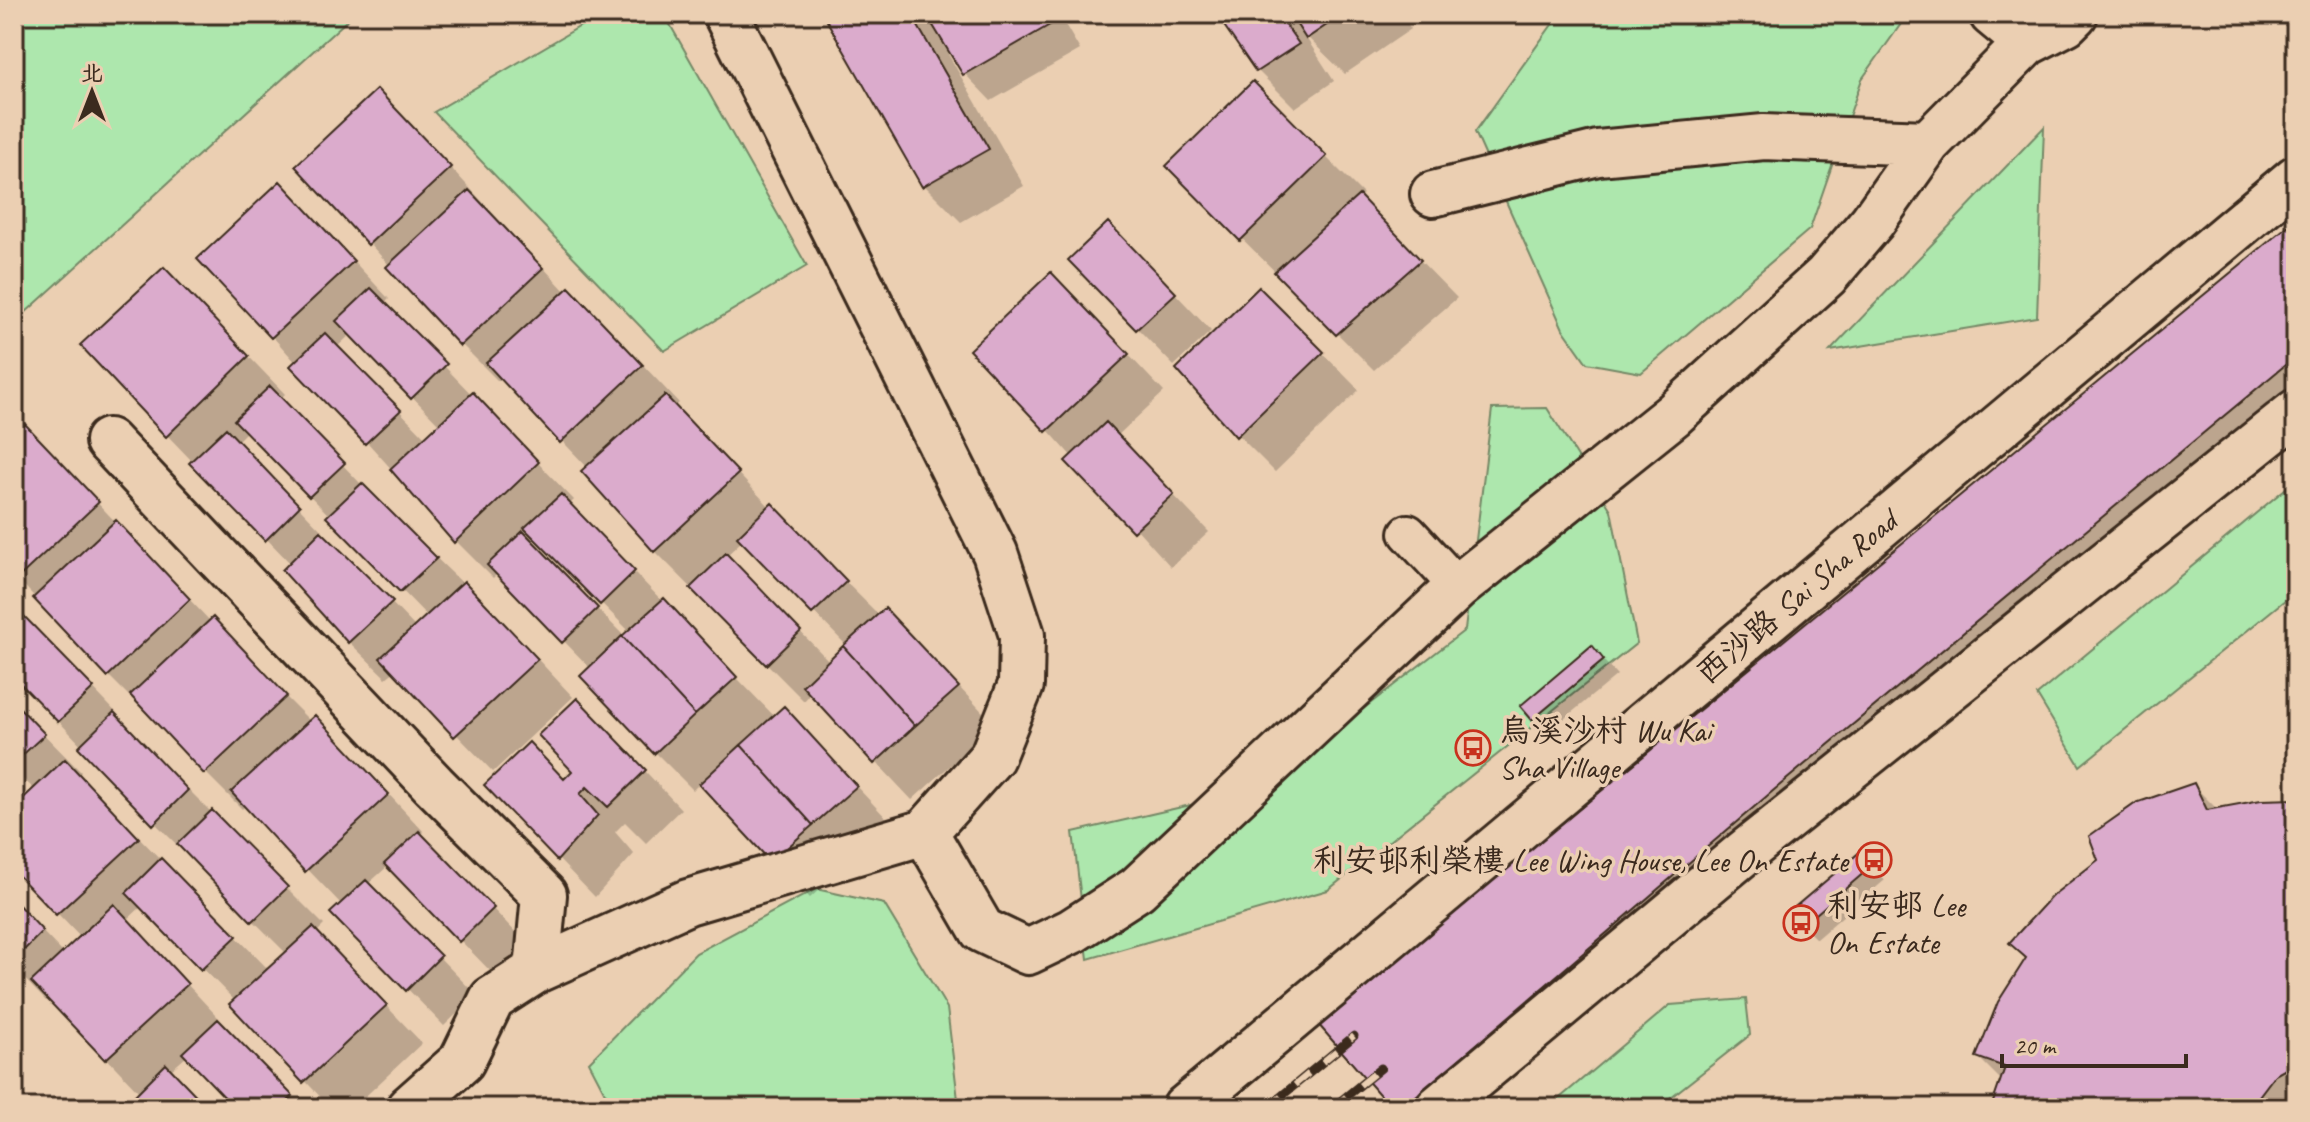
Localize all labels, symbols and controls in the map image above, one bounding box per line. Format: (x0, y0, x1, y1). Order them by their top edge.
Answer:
north arrow (52, 52, 132, 132)
text: 北 (81, 59, 103, 87)
street label: 西沙路 Sai Sha Road (1687, 498, 1910, 694)
place label: 烏溪沙村 Wu Kai Sha Village (1499, 710, 1715, 788)
bus stop icon: 烏溪沙村 Wu Kai Sha Village (1454, 729, 1492, 767)
place label: 利安邨利榮樓 Lee Wing House, Lee On Estate (1313, 840, 1851, 881)
bus stop icon: 利安邨利榮樓 Lee Wing House, Lee On Estate (1855, 841, 1893, 879)
place label: 利安邨 Lee On Estate (1827, 885, 1968, 963)
bus stop icon: 利安邨 Lee On Estate (1782, 904, 1820, 942)
scale bar (2002, 1018, 2186, 1068)
text: 20 m (2014, 1031, 2057, 1061)

